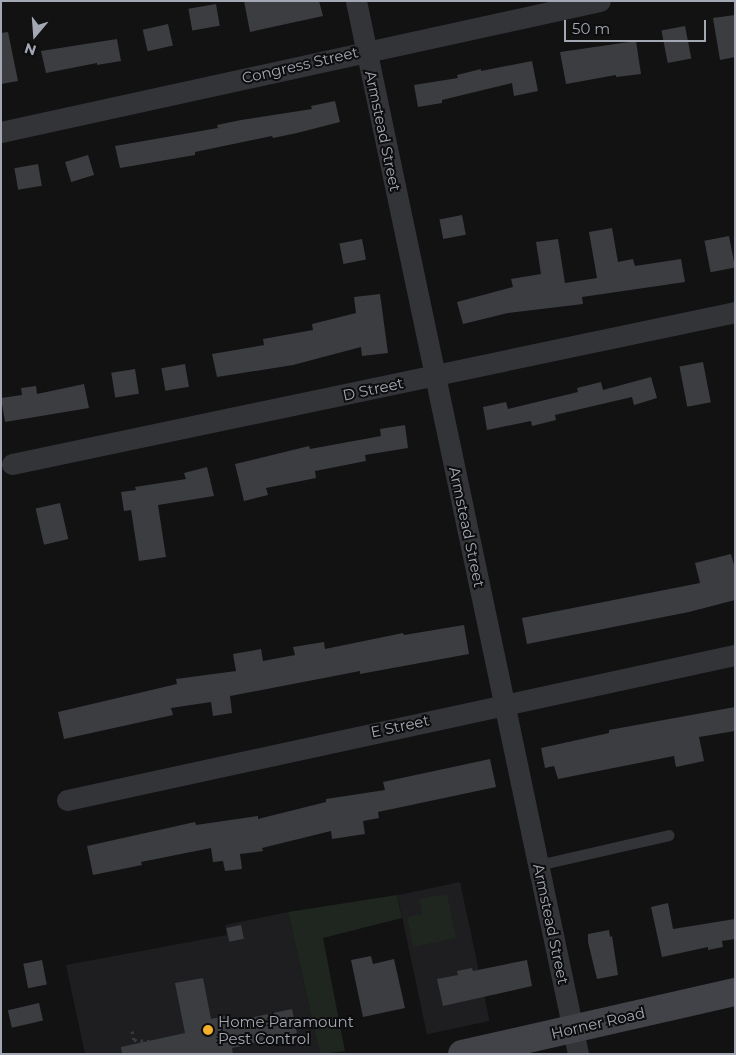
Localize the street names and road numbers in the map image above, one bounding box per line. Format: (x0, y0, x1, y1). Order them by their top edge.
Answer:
street label: Congress Street (240, 43, 360, 87)
street label: Armstead Street (361, 69, 405, 193)
street label: D Street (341, 374, 405, 404)
street label: Armstead Street (445, 465, 489, 589)
street label: E Street (369, 711, 431, 741)
street label: Armstead Street (529, 862, 573, 986)
street label: Horner Road (549, 1003, 647, 1043)

